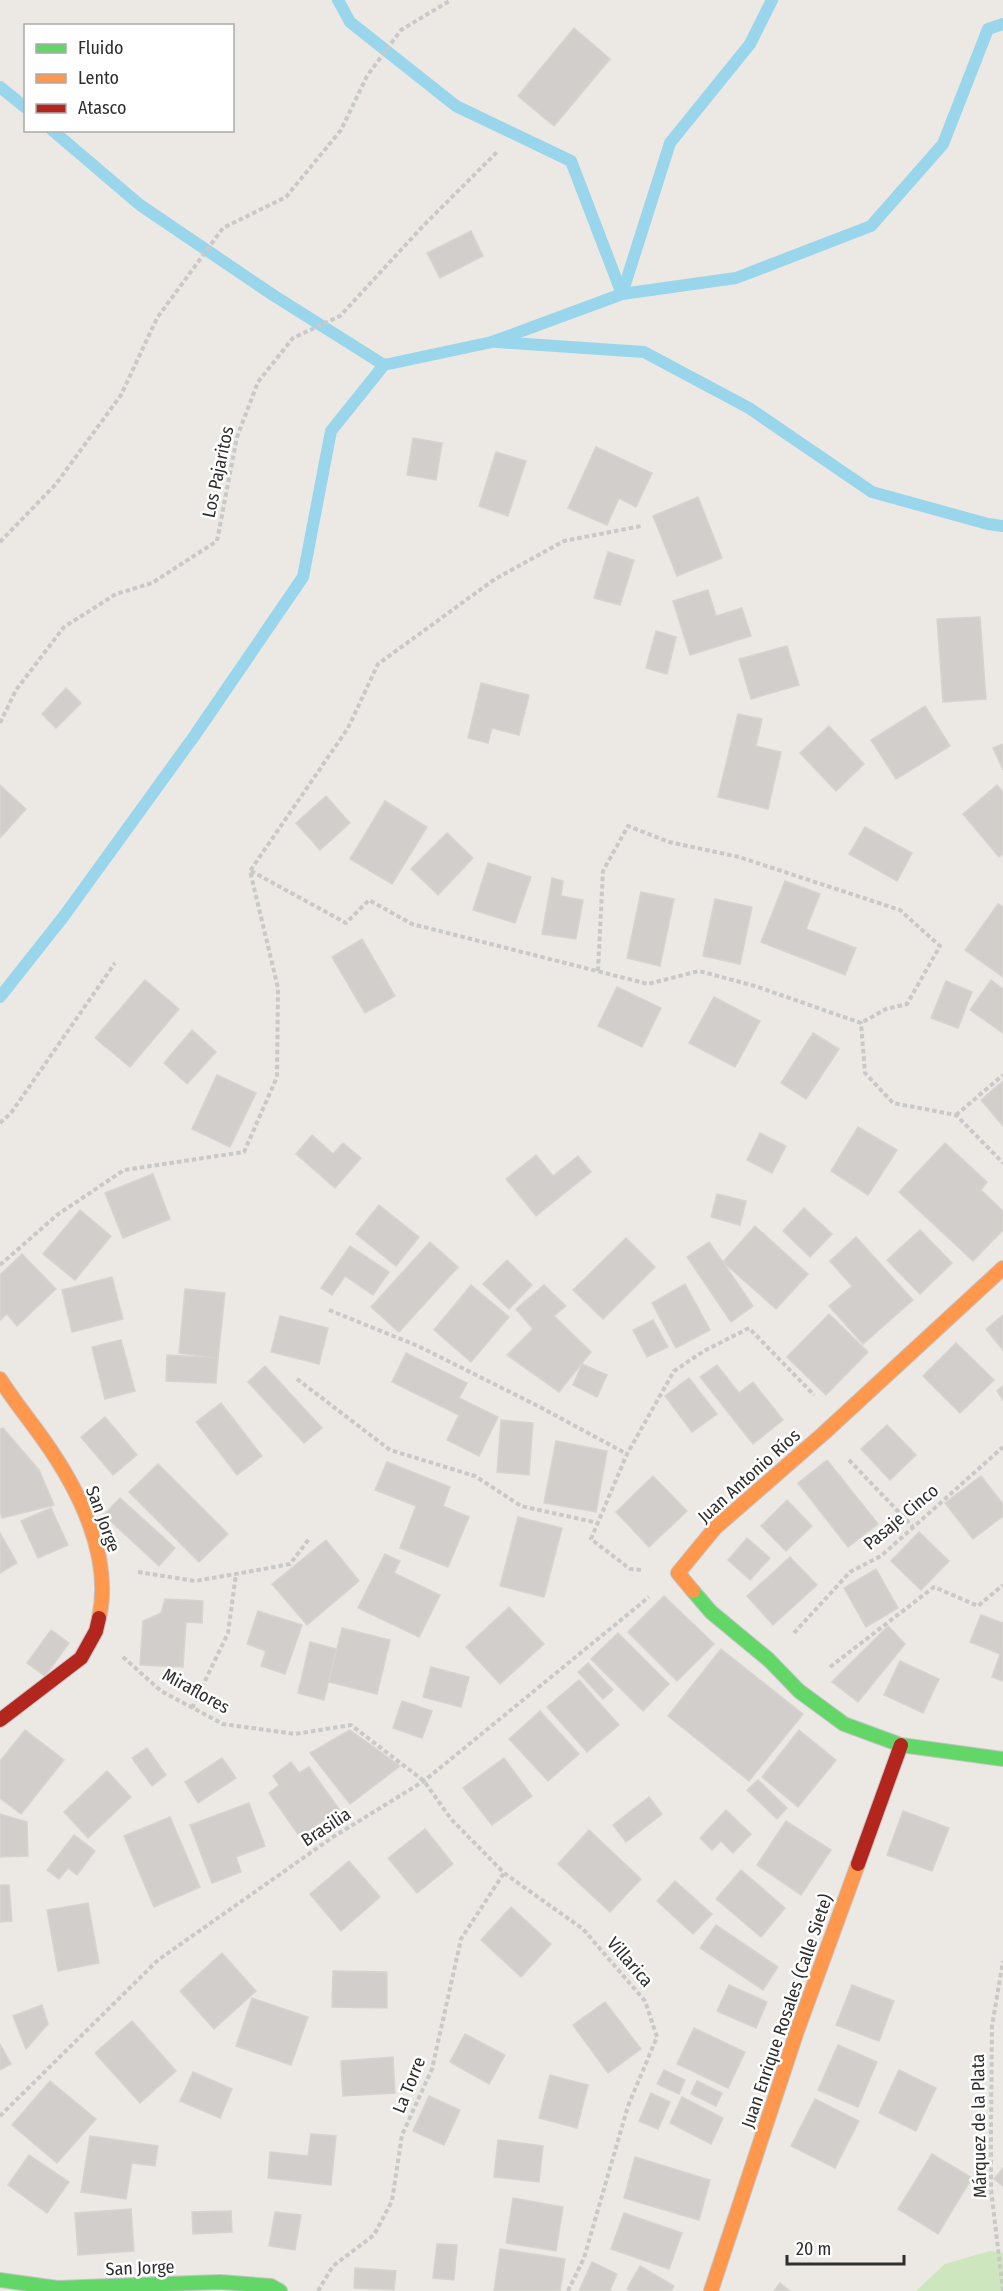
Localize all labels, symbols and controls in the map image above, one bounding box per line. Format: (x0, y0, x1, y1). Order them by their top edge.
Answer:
legend (24, 24, 234, 132)
text: Fluido (78, 37, 124, 59)
text: Lento (78, 67, 119, 89)
text: Atasco (78, 97, 126, 119)
street label: Los Pajaritos (198, 424, 238, 520)
street label: Juan Antonio Ríos (693, 1424, 805, 1528)
street label: Pasaje Cinco (859, 1479, 943, 1555)
street label: San Jorge (81, 1483, 125, 1555)
street label: Miraflores (159, 1664, 234, 1719)
street label: Brasilia (297, 1803, 355, 1851)
street label: Juan Enrique Rosales (Calle Siete) (737, 1891, 837, 2131)
street label: Villarica (602, 1932, 658, 1992)
street label: Márquez de la Plata (967, 2053, 991, 2198)
street label: La Torre (388, 2054, 430, 2116)
scale bar (787, 2228, 904, 2266)
text: 20 m (796, 2238, 831, 2260)
street label: San Jorge (105, 2256, 175, 2280)

